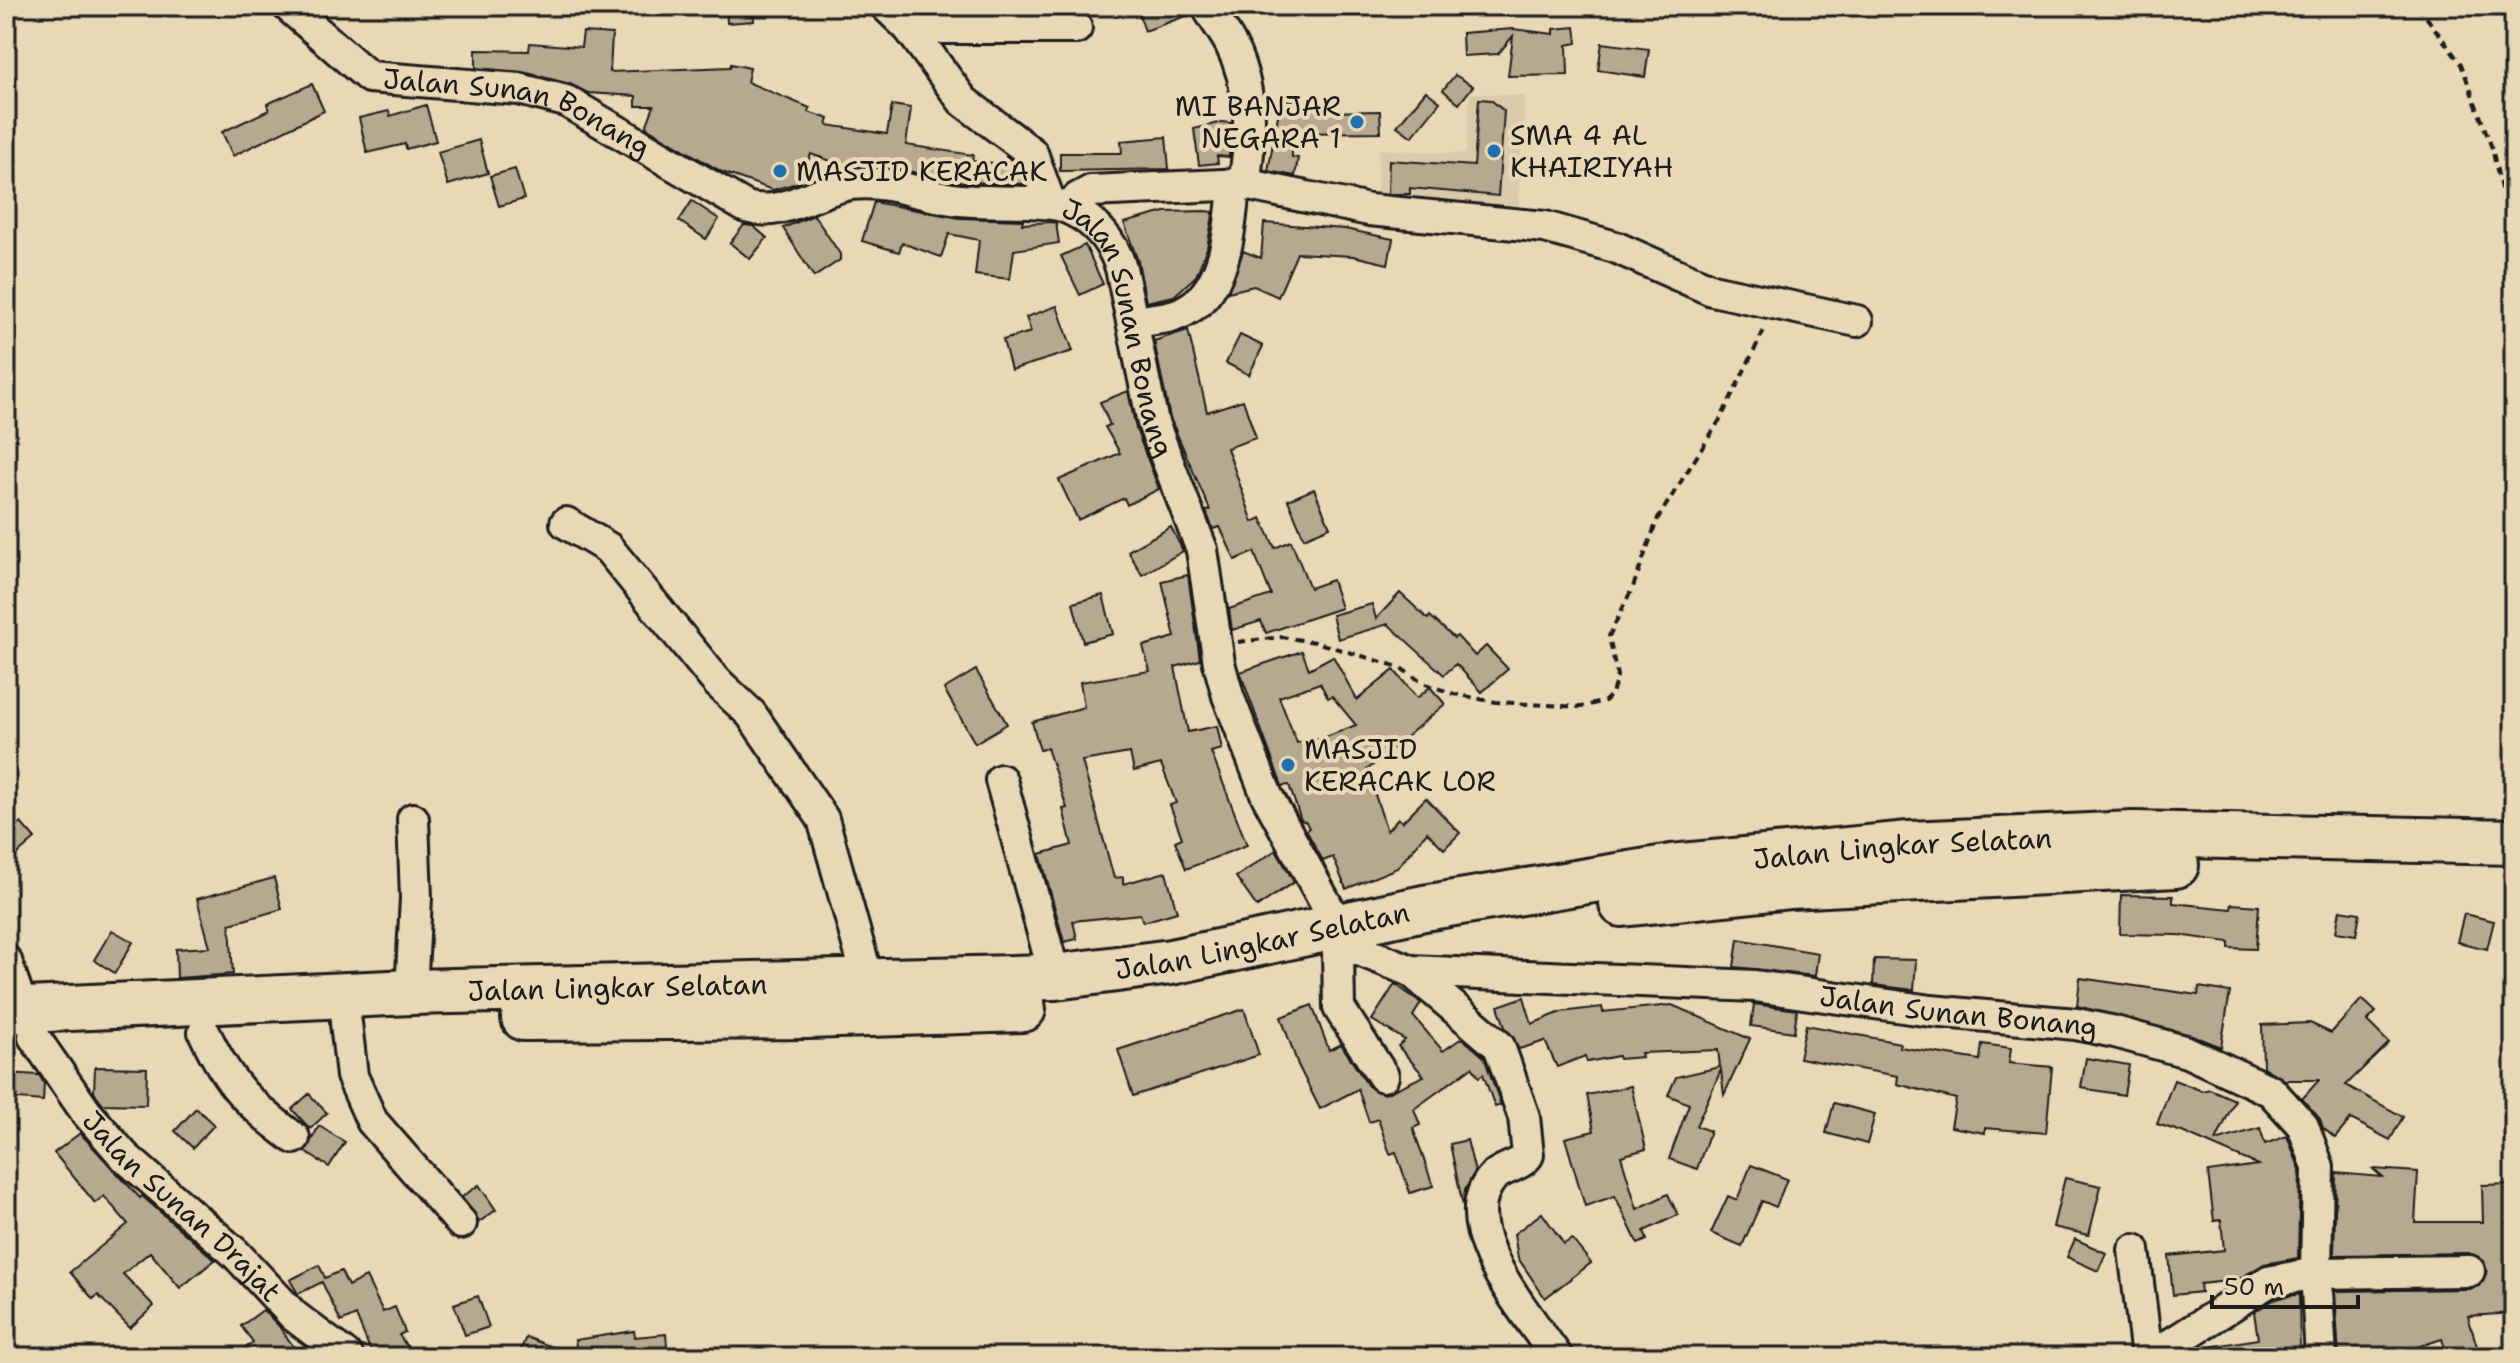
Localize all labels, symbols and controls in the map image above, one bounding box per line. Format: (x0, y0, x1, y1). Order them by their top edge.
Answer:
street label: Jalan Sunan Bonang (382, 59, 658, 166)
place label: MI BANJAR NEGARA 1 (1175, 87, 1341, 157)
marker: MI BANJAR NEGARA 1 (1348, 113, 1366, 131)
place label: SMA 4 AL KHAIRIYAH (1510, 116, 1673, 186)
marker: SMA 4 AL KHAIRIYAH (1485, 142, 1503, 160)
place label: MASJID KERACAK (796, 152, 1047, 190)
marker: MASJID KERACAK (771, 162, 789, 180)
street label: Jalan Sunan Bonang (1056, 189, 1183, 463)
place label: MASJID KERACAK LOR (1304, 730, 1496, 800)
marker: MASJID KERACAK LOR (1279, 756, 1297, 774)
street label: Jalan Lingkar Selatan (1751, 819, 2053, 878)
street label: Jalan Lingkar Selatan (1112, 893, 1413, 988)
street label: Jalan Lingkar Selatan (467, 965, 768, 1010)
street label: Jalan Sunan Bonang (1817, 976, 2102, 1047)
street label: Jalan Sunan Drajat (74, 1102, 290, 1310)
scale bar (2212, 1259, 2358, 1309)
text: 50 m (2224, 1271, 2284, 1303)

